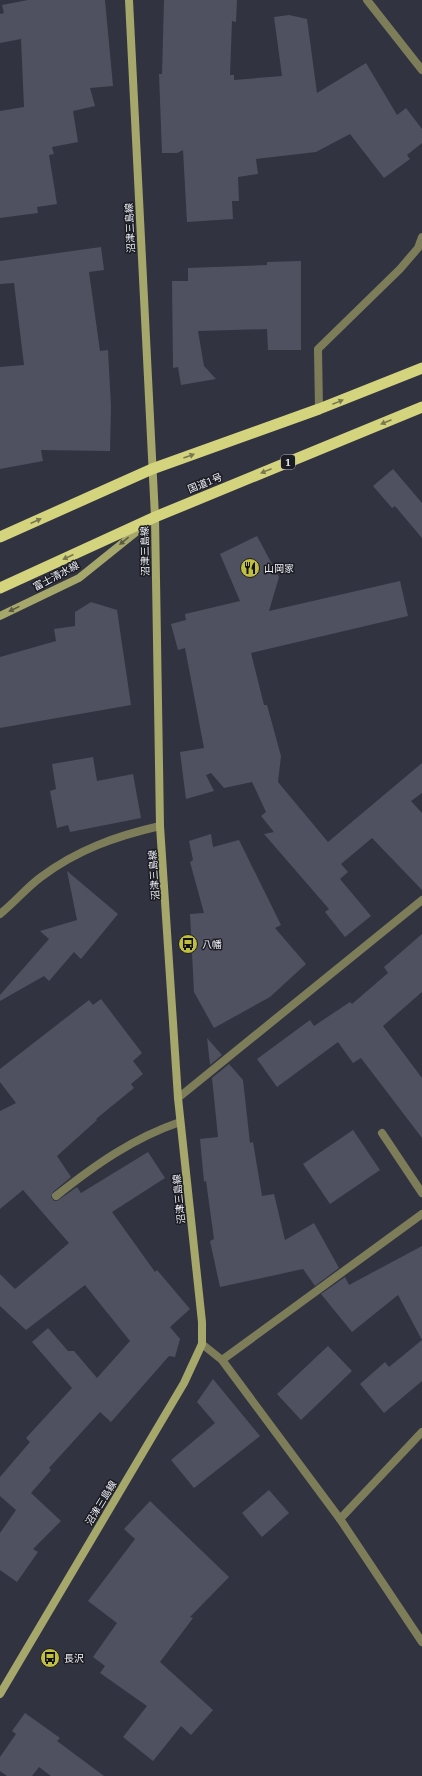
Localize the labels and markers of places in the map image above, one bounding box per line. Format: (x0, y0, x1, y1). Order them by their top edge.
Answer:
restaurant icon: 山岡家 (239, 557, 261, 579)
place label: 山岡家 (264, 562, 294, 575)
bus stop icon: 八幡 (177, 933, 199, 955)
place label: 八幡 (202, 938, 222, 951)
bus stop icon: 長沢 (39, 1647, 61, 1669)
place label: 長沢 (64, 1652, 84, 1665)

